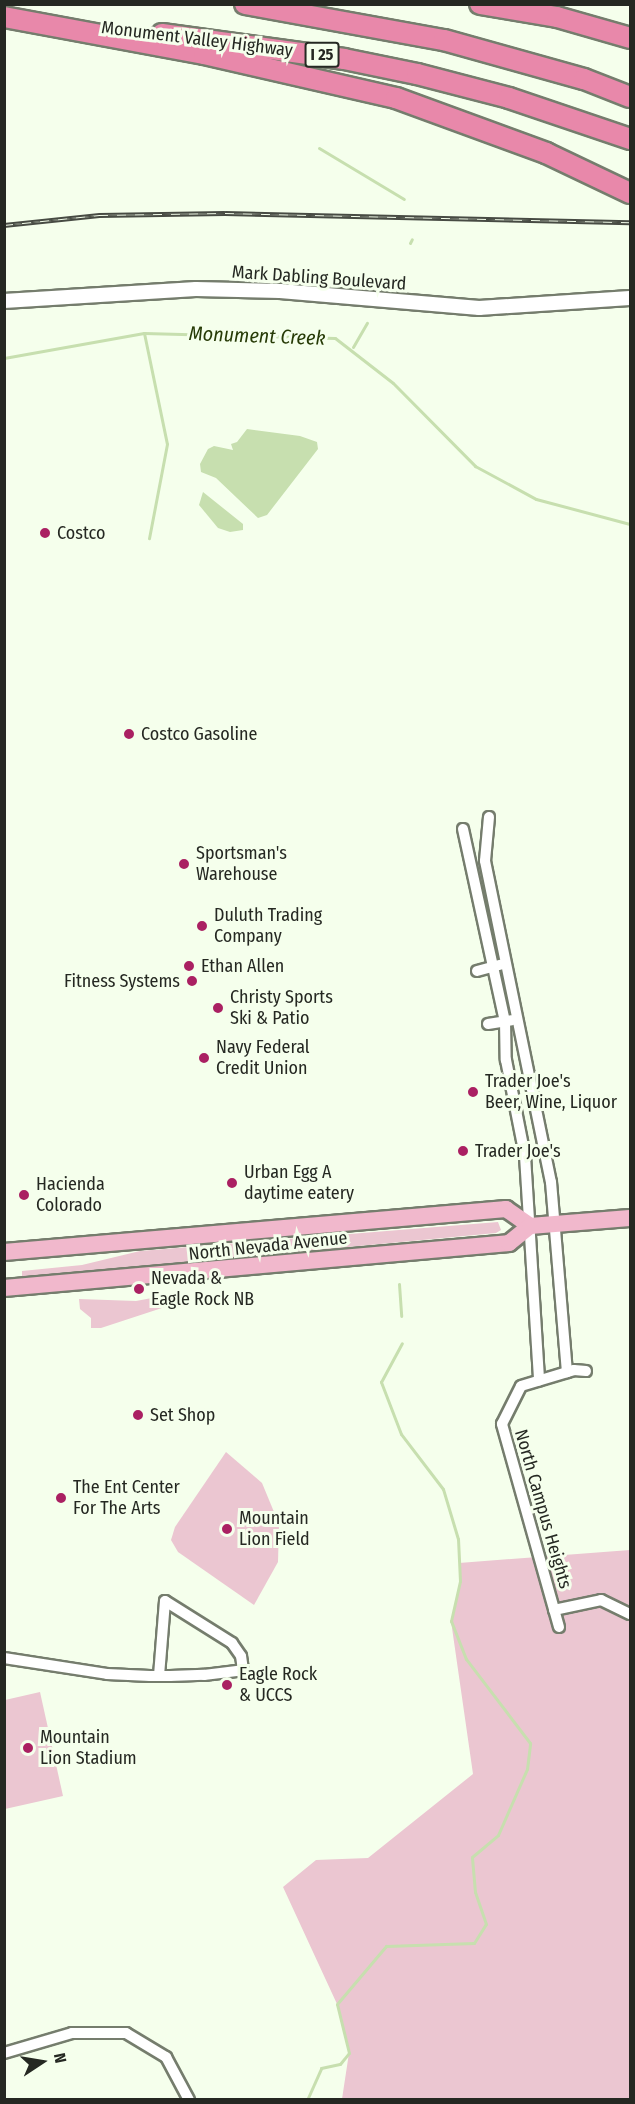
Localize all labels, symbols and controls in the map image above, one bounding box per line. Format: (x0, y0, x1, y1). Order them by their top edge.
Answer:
street label: Monument Valley Highway (100, 17, 294, 61)
road number: I 25 (304, 42, 340, 68)
street label: Mark Dabling Boulevard (231, 261, 407, 295)
water label: Monument Creek (188, 322, 326, 350)
place label: Costco (57, 522, 105, 544)
marker: Costco (38, 526, 52, 540)
place label: Costco Gasoline (141, 723, 257, 745)
marker: Costco Gasoline (122, 727, 136, 741)
place label: Sportsman's Warehouse (196, 843, 287, 886)
marker: Sportsman's Warehouse (177, 857, 191, 871)
place label: Duluth Trading Company (214, 905, 322, 948)
marker: Duluth Trading Company (195, 919, 209, 933)
place label: Ethan Allen (201, 955, 284, 977)
marker: Ethan Allen (182, 959, 196, 973)
place label: Fitness Systems (64, 970, 180, 992)
marker: Fitness Systems (185, 974, 199, 988)
place label: Christy Sports Ski & Patio (230, 987, 333, 1030)
marker: Christy Sports Ski & Patio (211, 1001, 225, 1015)
place label: Navy Federal Credit Union (216, 1037, 310, 1080)
marker: Navy Federal Credit Union (197, 1051, 211, 1065)
place label: Trader Joe's Beer, Wine, Liquor (485, 1071, 617, 1114)
marker: Trader Joe's Beer, Wine, Liquor (466, 1085, 480, 1099)
place label: Trader Joe's (475, 1140, 561, 1162)
marker: Trader Joe's (456, 1144, 470, 1158)
place label: Urban Egg A daytime eatery (244, 1162, 354, 1204)
place label: Hacienda Colorado (36, 1174, 105, 1216)
marker: Urban Egg A daytime eatery (225, 1176, 239, 1190)
marker: Hacienda Colorado (17, 1188, 31, 1202)
street label: North Nevada Avenue (188, 1227, 348, 1265)
place label: Nevada & Eagle Rock NB (151, 1268, 254, 1310)
marker: Nevada & Eagle Rock NB (132, 1282, 146, 1296)
place label: Set Shop (150, 1404, 215, 1426)
marker: Set Shop (131, 1408, 145, 1422)
street label: North Campus Heights (510, 1427, 576, 1591)
place label: The Ent Center For The Arts (73, 1477, 180, 1520)
marker: The Ent Center For The Arts (54, 1491, 68, 1505)
place label: Mountain Lion Field (239, 1508, 310, 1550)
marker: Mountain Lion Field (220, 1522, 234, 1536)
place label: Eagle Rock & UCCS (239, 1664, 317, 1706)
marker: Eagle Rock & UCCS (220, 1678, 234, 1692)
place label: Mountain Lion Stadium (40, 1727, 137, 1770)
marker: Mountain Lion Stadium (21, 1741, 35, 1755)
north arrow (12, 2032, 72, 2092)
text: N (50, 2051, 70, 2065)

